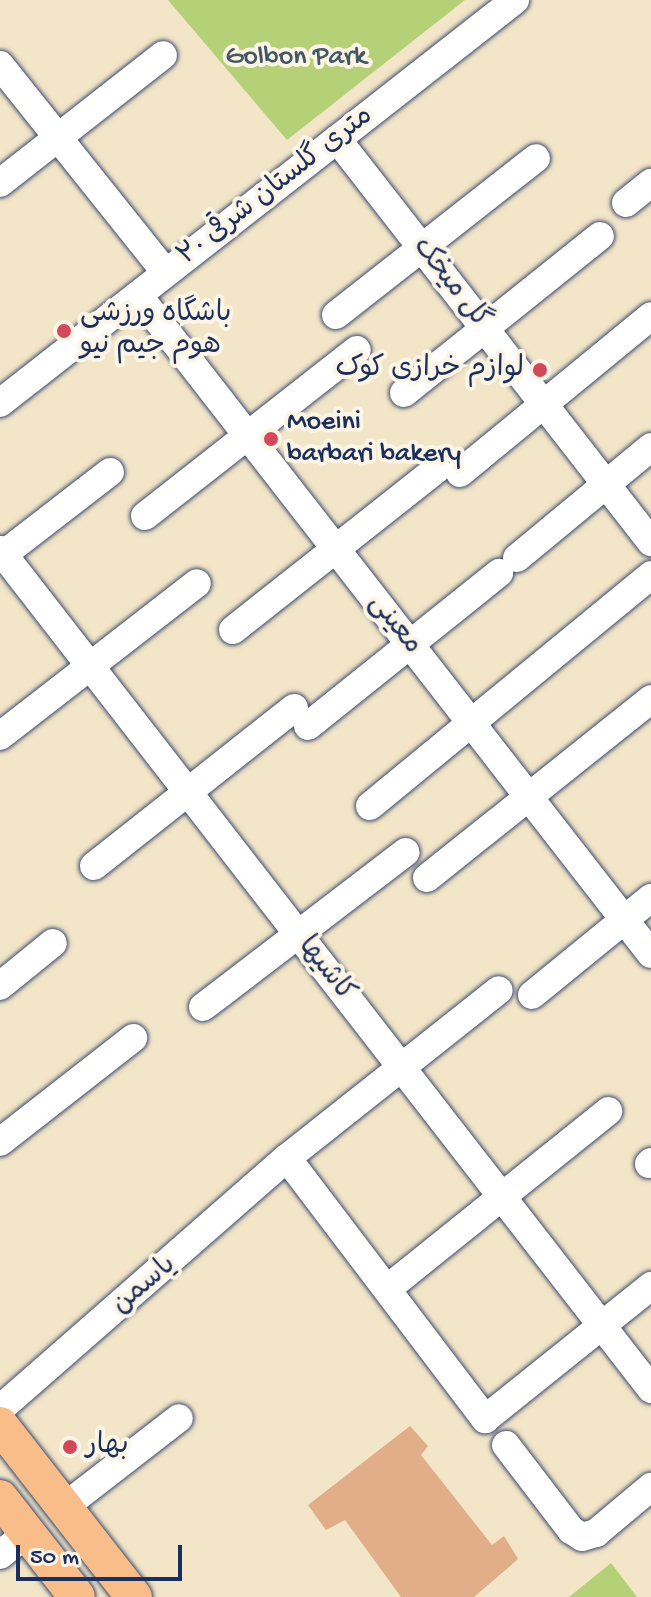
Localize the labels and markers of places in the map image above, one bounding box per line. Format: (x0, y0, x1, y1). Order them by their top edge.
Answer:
place label: باشگاه ورزشی هوم جیم نیو (80, 298, 231, 364)
marker: باشگاه ورزشی هوم جیم نیو (55, 322, 73, 340)
place label: لوازم خرازی کوک (336, 353, 524, 387)
marker: لوازم خرازی کوک (531, 361, 549, 379)
place label: Moeini barbari bakery (287, 406, 461, 472)
marker: Moeini barbari bakery (262, 430, 280, 448)
place label: بهار (86, 1430, 129, 1464)
marker: بهار (61, 1438, 79, 1456)

